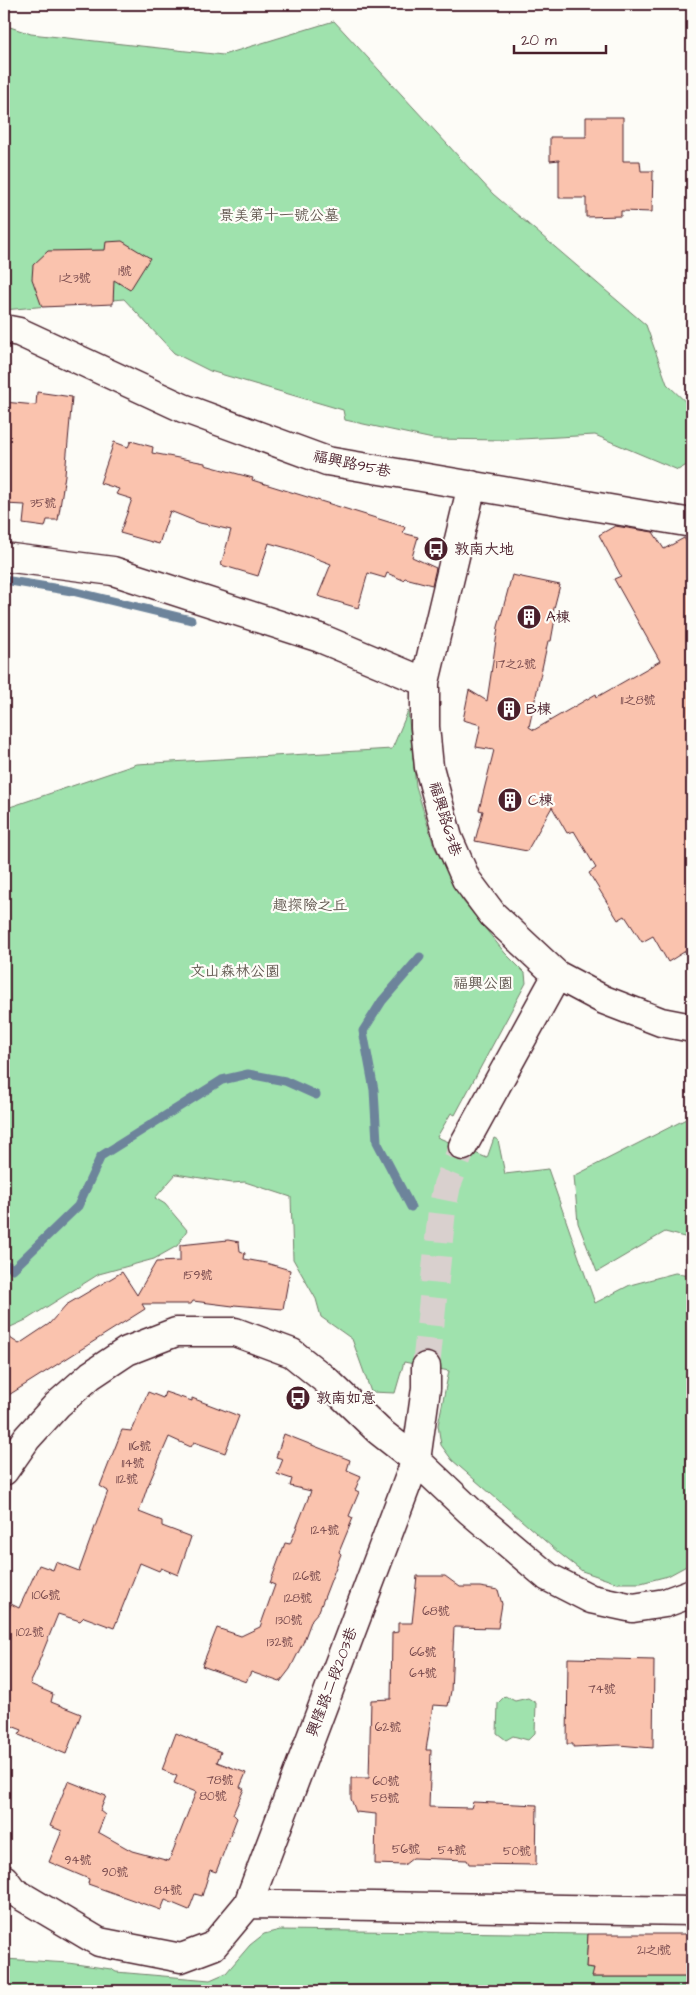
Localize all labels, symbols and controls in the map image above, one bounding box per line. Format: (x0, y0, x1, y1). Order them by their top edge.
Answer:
scale bar (514, 22, 606, 54)
text: 20 m (521, 30, 557, 51)
park label: 景美第十一號公墓 (219, 205, 339, 226)
house number: 1號 (118, 263, 132, 280)
house number: 1之3號 (59, 270, 91, 287)
street label: 福興路95巷 (311, 445, 393, 483)
house number: 35號 (30, 495, 56, 512)
bus stop icon: 敦南大地 (423, 536, 449, 562)
place label: 敦南大地 (454, 539, 514, 560)
building icon: A棟 (516, 604, 542, 630)
place label: A棟 (546, 607, 571, 628)
house number: 17之2號 (496, 656, 536, 673)
house number: 11之8號 (621, 692, 655, 709)
building icon: B棟 (496, 696, 522, 722)
place label: B棟 (526, 699, 552, 720)
street label: 福興路63巷 (424, 779, 466, 859)
building icon: C棟 (497, 787, 523, 813)
place label: C棟 (528, 790, 554, 811)
park label: 趣探險之丘 (272, 895, 348, 916)
park label: 文山森林公園 (190, 961, 280, 982)
park label: 福興公園 (453, 973, 513, 994)
house number: 159號 (184, 1267, 212, 1284)
bus stop icon: 敦南如意 (285, 1385, 311, 1411)
place label: 敦南如意 (316, 1388, 376, 1409)
house number: 116號 (129, 1438, 151, 1455)
house number: 114號 (121, 1455, 145, 1472)
house number: 112號 (116, 1471, 138, 1488)
house number: 124號 (311, 1522, 339, 1539)
house number: 126號 (293, 1568, 321, 1585)
house number: 106號 (32, 1587, 60, 1604)
house number: 128號 (284, 1590, 312, 1607)
house number: 68號 (422, 1603, 450, 1620)
house number: 130號 (275, 1612, 303, 1629)
house number: 102號 (16, 1624, 44, 1641)
street label: 興隆路二段203巷 (301, 1624, 363, 1740)
house number: 132號 (267, 1634, 293, 1651)
house number: 66號 (409, 1644, 437, 1661)
house number: 64號 (409, 1665, 437, 1682)
house number: 74號 (588, 1681, 616, 1698)
house number: 62號 (375, 1719, 401, 1736)
house number: 78號 (206, 1772, 234, 1789)
house number: 60號 (372, 1773, 400, 1790)
house number: 80號 (199, 1788, 227, 1805)
house number: 58號 (371, 1790, 399, 1807)
house number: 56號 (392, 1841, 420, 1858)
house number: 54號 (438, 1842, 466, 1859)
house number: 50號 (503, 1843, 531, 1860)
house number: 94號 (64, 1852, 92, 1869)
house number: 90號 (102, 1864, 128, 1881)
house number: 84號 (154, 1882, 182, 1899)
house number: 21之1號 (637, 1942, 671, 1959)

